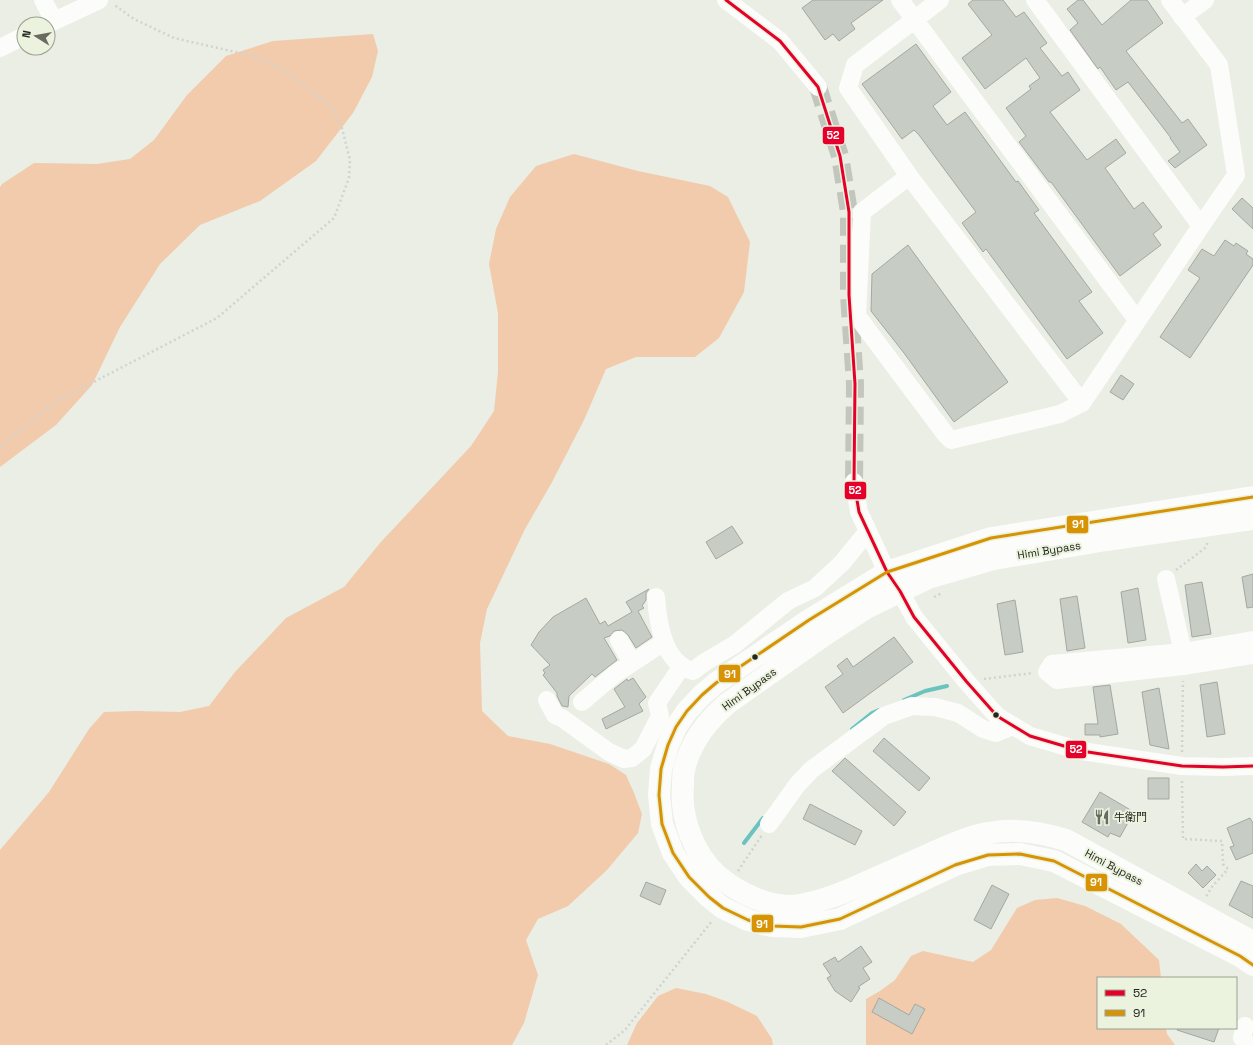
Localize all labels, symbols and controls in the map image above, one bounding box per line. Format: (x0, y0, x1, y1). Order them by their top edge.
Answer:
north arrow (16, 16, 56, 56)
text: N (19, 29, 34, 39)
line badge: 52 (822, 126, 845, 145)
text: 52 (826, 128, 840, 142)
line badge: 52 (844, 481, 867, 500)
text: 52 (848, 483, 862, 497)
line badge: 91 (1066, 515, 1089, 534)
text: 91 (1072, 517, 1084, 531)
street label: Himi Bypass (1016, 538, 1082, 562)
unlabelled marker (750, 652, 760, 662)
line badge: 91 (718, 664, 741, 683)
street label: Himi Bypass (719, 664, 779, 713)
text: 91 (724, 667, 736, 681)
unlabelled marker (991, 710, 1001, 720)
line badge: 52 (1065, 740, 1087, 759)
text: 52 (1069, 742, 1083, 756)
restaurant icon: 牛衛門 (1093, 808, 1111, 826)
place label: 牛衛門 (1114, 810, 1147, 824)
street label: Himi Bypass (1083, 846, 1146, 888)
line badge: 91 (1085, 873, 1108, 892)
text: 91 (1090, 875, 1102, 889)
line badge: 91 (751, 914, 774, 933)
text: 91 (756, 917, 768, 931)
legend (1097, 977, 1237, 1029)
text: 52 (1133, 985, 1147, 1001)
text: 91 (1133, 1005, 1145, 1021)

